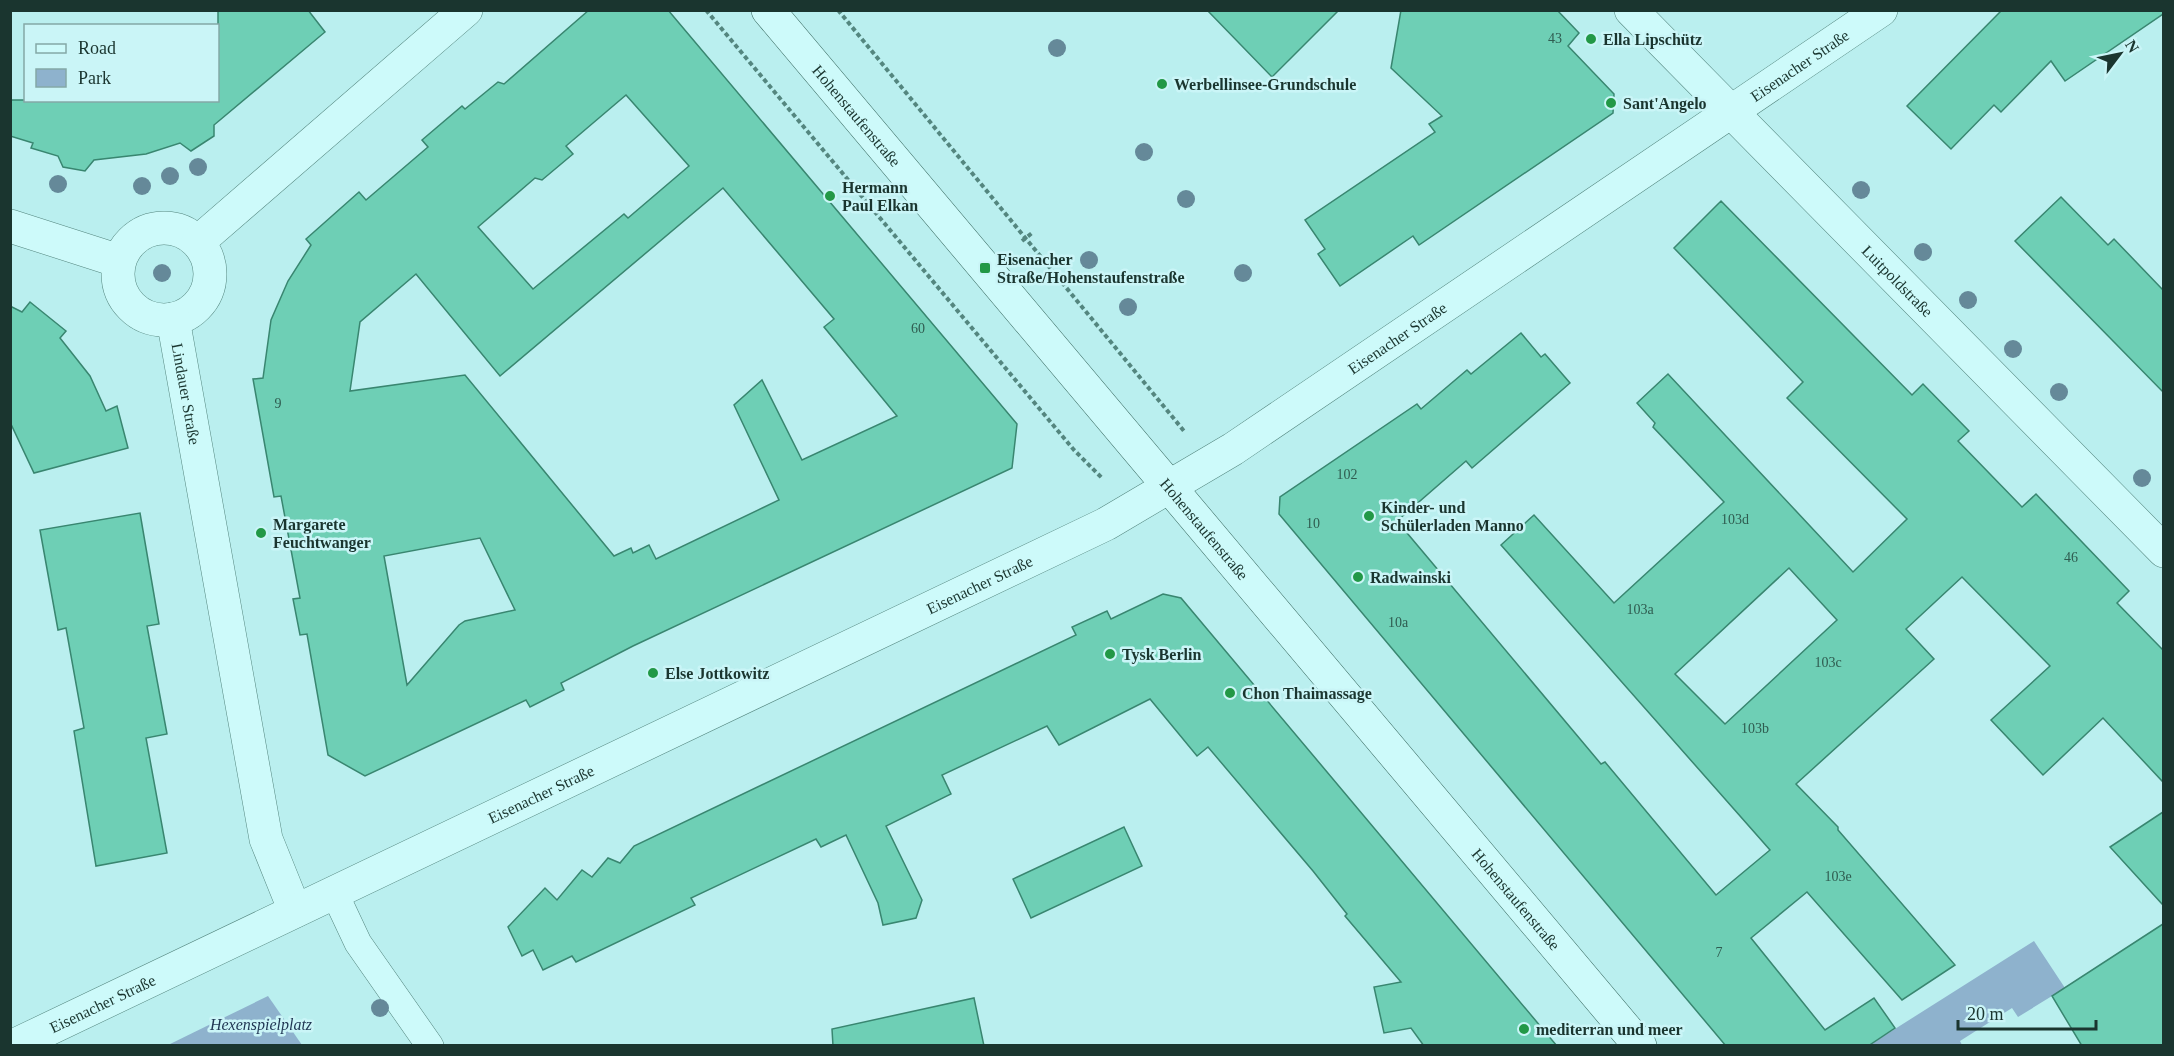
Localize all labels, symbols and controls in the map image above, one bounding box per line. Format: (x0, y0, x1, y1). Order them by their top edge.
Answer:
legend (24, 24, 219, 102)
north arrow (2090, 24, 2150, 84)
street label: Eisenacher Straße (1747, 26, 1852, 105)
house number: 43 (1548, 31, 1562, 46)
place label: Ella Lipschütz (1603, 31, 1702, 49)
marker: Ella Lipschütz (1584, 32, 1598, 46)
text: N (2122, 37, 2143, 56)
text: Road (78, 38, 116, 58)
street label: Hohenstaufenstraße (809, 62, 904, 170)
text: Park (78, 68, 111, 88)
place label: Werbellinsee-Grundschule (1174, 76, 1356, 93)
marker: Werbellinsee-Grundschule (1155, 77, 1169, 91)
place label: Sant'Angelo (1623, 95, 1707, 113)
marker: Sant'Angelo (1604, 96, 1618, 110)
place label: Hermann Paul Elkan (842, 179, 918, 214)
marker: Hermann Paul Elkan (823, 189, 837, 203)
street label: Luitpoldstraße (1859, 242, 1936, 320)
place label: Eisenacher Straße/Hohenstaufenstraße (997, 251, 1185, 286)
marker: Eisenacher Straße/Hohenstaufenstraße (978, 261, 992, 275)
street label: Eisenacher Straße (1345, 299, 1450, 378)
house number: 60 (911, 321, 925, 336)
street label: Lindauer Straße (168, 342, 203, 446)
house number: 9 (275, 396, 282, 411)
house number: 102 (1337, 467, 1358, 482)
street label: Hohenstaufenstraße (1157, 475, 1252, 583)
place label: Kinder- und Schülerladen Manno (1381, 499, 1524, 534)
marker: Kinder- und Schülerladen Manno (1362, 509, 1376, 523)
house number: 103d (1721, 512, 1749, 527)
place label: Margarete Feuchtwanger (273, 516, 371, 552)
house number: 10 (1306, 516, 1320, 531)
marker: Margarete Feuchtwanger (254, 526, 268, 540)
house number: 46 (2064, 550, 2078, 565)
street label: Eisenacher Straße (924, 552, 1035, 617)
place label: Radwainski (1370, 569, 1451, 586)
marker: Radwainski (1351, 570, 1365, 584)
house number: 103a (1626, 602, 1654, 617)
house number: 10a (1388, 615, 1409, 630)
place label: Tysk Berlin (1122, 646, 1201, 664)
marker: Tysk Berlin (1103, 647, 1117, 661)
house number: 103c (1814, 655, 1842, 670)
place label: Else Jottkowitz (665, 665, 769, 682)
marker: Else Jottkowitz (646, 666, 660, 680)
place label: Chon Thaimassage (1242, 685, 1372, 703)
marker: Chon Thaimassage (1223, 686, 1237, 700)
house number: 103b (1741, 721, 1769, 736)
street label: Eisenacher Straße (485, 762, 597, 827)
street label: Hohenstaufenstraße (1468, 845, 1563, 953)
house number: 103e (1824, 869, 1852, 884)
house number: 7 (1716, 945, 1723, 960)
street label: Eisenacher Straße (47, 971, 158, 1036)
scale bar (1958, 993, 2096, 1031)
text: 20 m (1967, 1004, 2004, 1024)
park label: Hexenspielplatz (209, 1016, 313, 1034)
place label: mediterran und meer (1536, 1021, 1683, 1038)
marker: mediterran und meer (1517, 1022, 1531, 1036)

